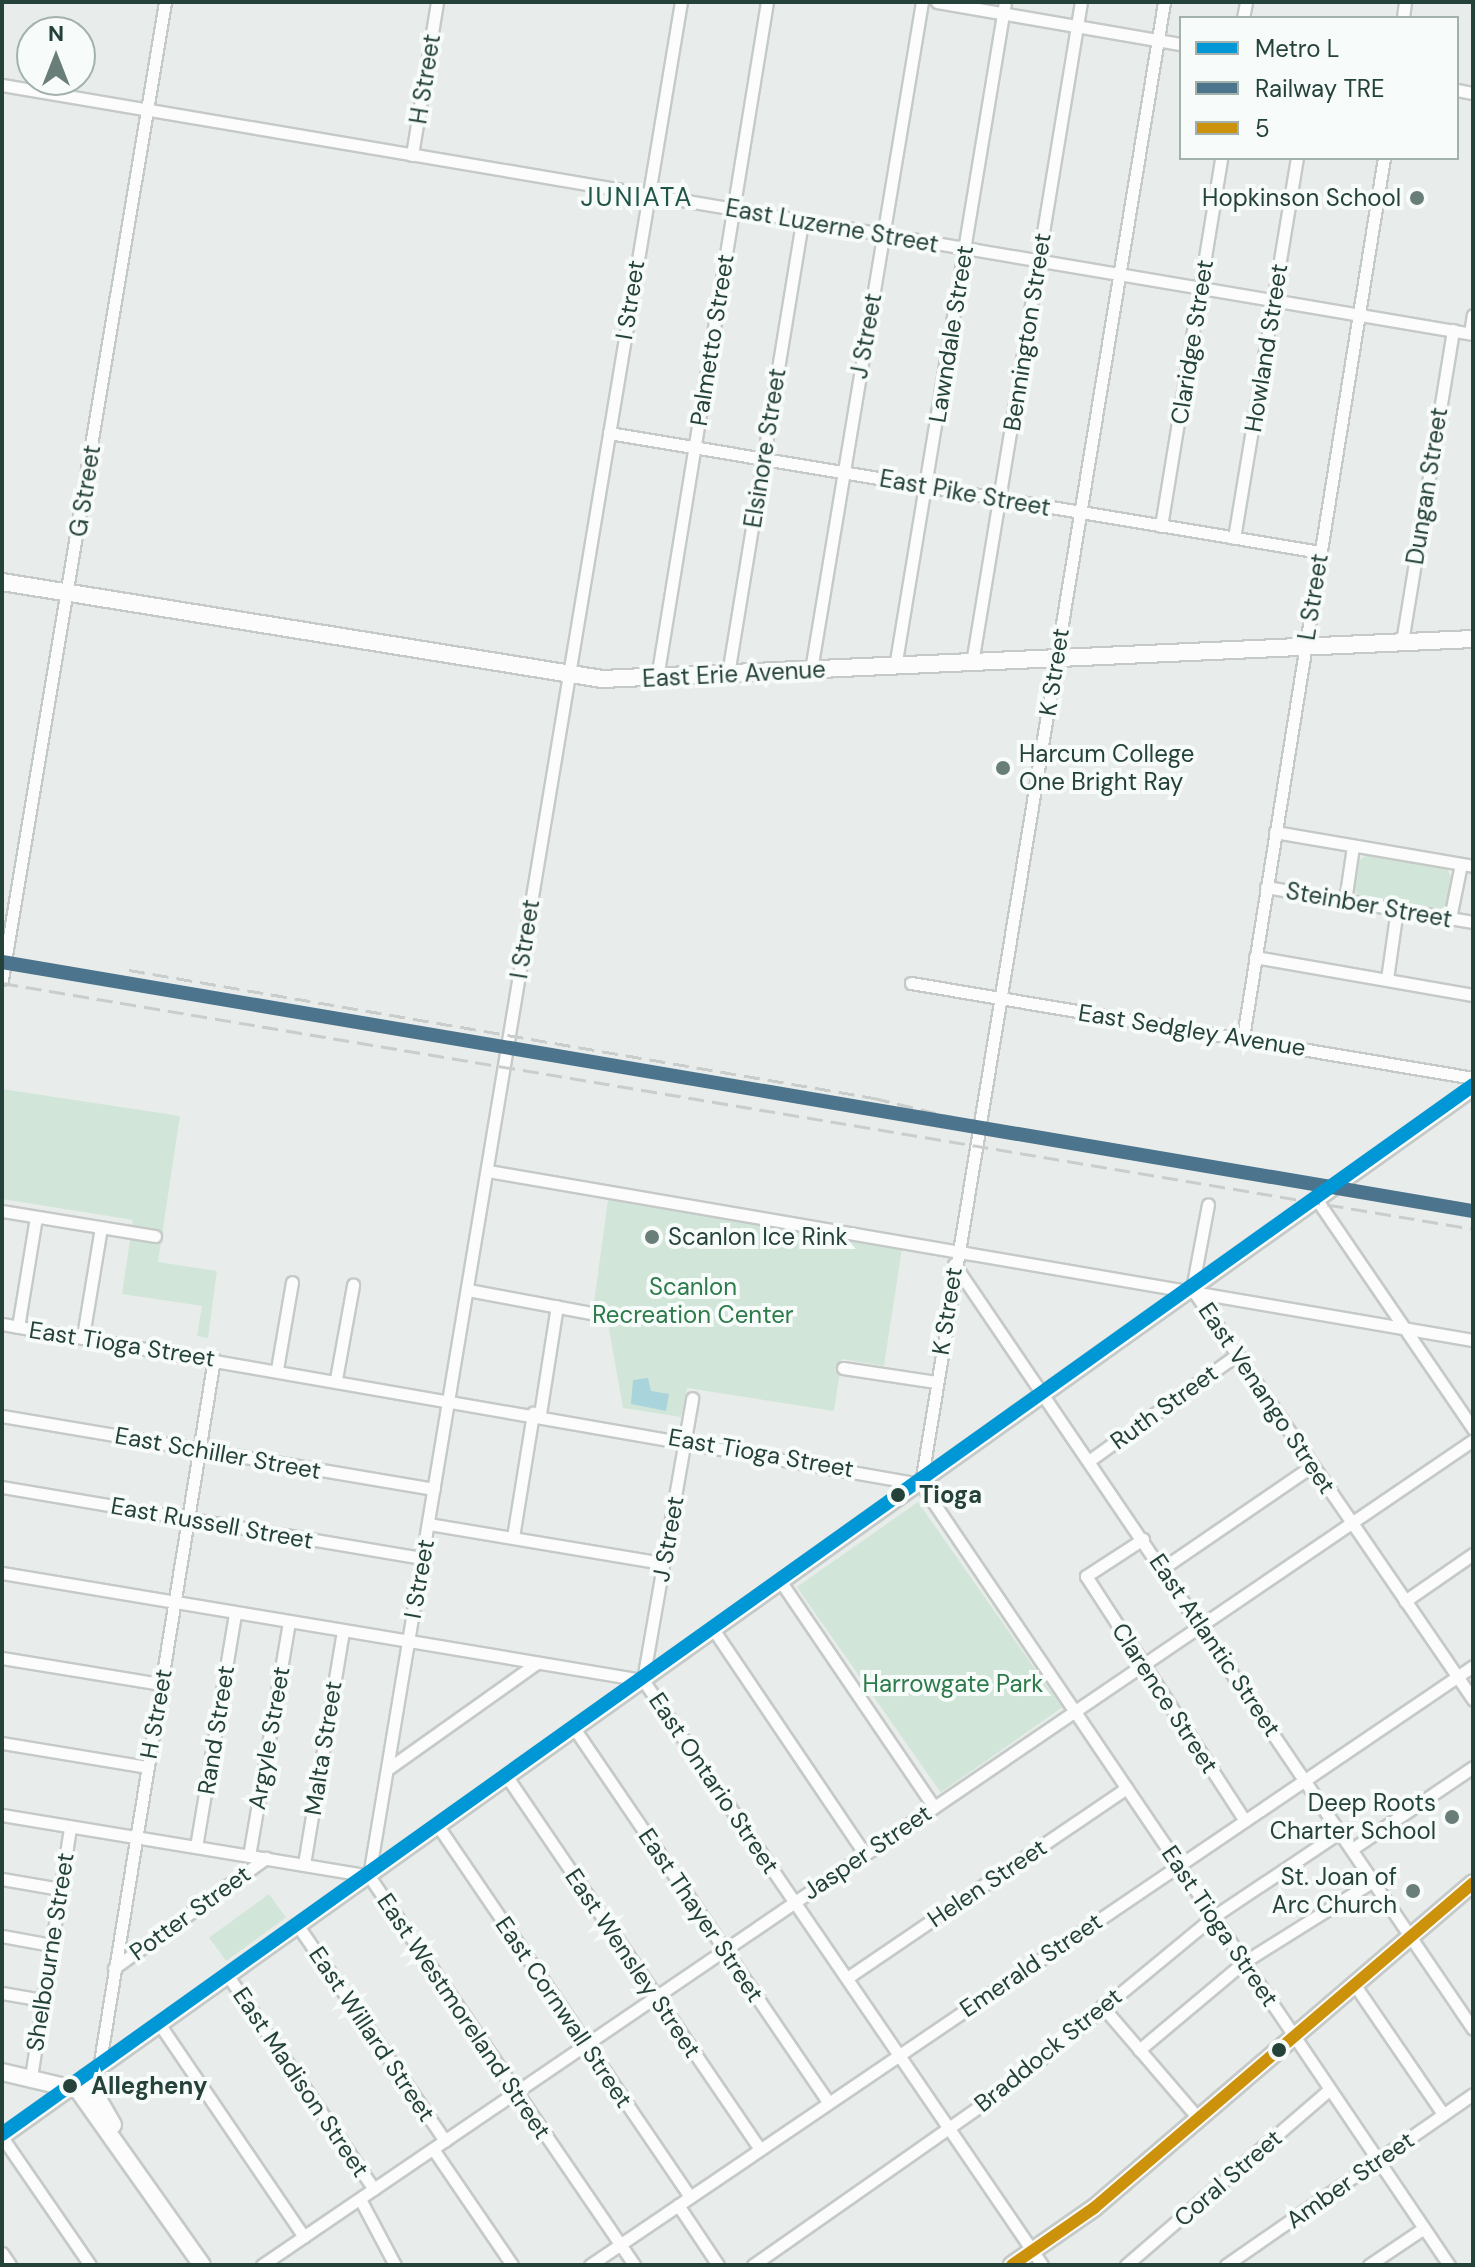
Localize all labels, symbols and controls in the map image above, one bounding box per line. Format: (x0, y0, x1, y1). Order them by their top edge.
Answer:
north arrow (16, 16, 96, 96)
legend (1179, 16, 1459, 160)
text: N (48, 19, 64, 48)
street label: H Street (404, 32, 446, 126)
text: Metro L (1255, 33, 1340, 64)
text: Railway TRE (1255, 73, 1385, 104)
text: 5 (1255, 113, 1270, 144)
district label: JUNIATA (580, 182, 694, 214)
place label: Hopkinson School (1202, 184, 1401, 212)
marker: Hopkinson School (1408, 189, 1426, 207)
street label: East Luzerne Street (723, 193, 941, 259)
street label: Bennington Street (997, 231, 1057, 433)
street label: Lawndale Street (923, 243, 979, 425)
street label: Palmetto Street (684, 252, 740, 428)
street label: I Street (610, 258, 650, 342)
street label: Claridge Street (1165, 258, 1219, 426)
street label: Howland Street (1238, 262, 1294, 434)
street label: J Street (844, 291, 888, 381)
street label: Elsinore Street (738, 366, 792, 530)
street label: Dungan Street (1400, 405, 1454, 567)
street label: G Street (64, 443, 106, 539)
street label: East Pike Street (877, 464, 1053, 522)
street label: L Street (1292, 552, 1334, 642)
street label: K Street (1033, 626, 1075, 718)
street label: East Erie Avenue (642, 655, 826, 693)
place label: Harcum College One Bright Ray (1019, 740, 1194, 796)
marker: Harcum College One Bright Ray (994, 759, 1012, 777)
street label: Steinber Street (1284, 876, 1454, 934)
street label: I Street (505, 897, 545, 981)
street label: East Sedgley Avenue (1076, 998, 1308, 1062)
place label: Scanlon Ice Rink (668, 1223, 847, 1251)
marker: Scanlon Ice Rink (643, 1228, 661, 1246)
street label: K Street (926, 1265, 968, 1357)
park label: Scanlon Recreation Center (592, 1273, 794, 1329)
street label: East Venango Street (1192, 1297, 1342, 1499)
street label: East Tioga Street (27, 1315, 217, 1373)
street label: Ruth Street (1105, 1358, 1223, 1456)
street label: East Schiller Street (113, 1421, 323, 1485)
street label: East Tioga Street (666, 1423, 856, 1483)
marker: Tioga (884, 1481, 912, 1509)
place label: Tioga (919, 1481, 982, 1509)
street label: East Russell Street (109, 1491, 315, 1555)
street label: J Street (646, 1494, 690, 1584)
street label: I Street (398, 1537, 440, 1621)
street label: East Atlantic Street (1143, 1548, 1287, 1742)
street label: Clarence Street (1106, 1618, 1224, 1778)
street label: Rand Street (192, 1663, 240, 1797)
street label: Argyle Street (242, 1664, 296, 1812)
street label: H Street (134, 1667, 178, 1761)
park label: Harrowgate Park (863, 1670, 1043, 1698)
street label: Malta Street (298, 1679, 348, 1817)
street label: East Ontario Street (643, 1687, 785, 1879)
place label: Deep Roots Charter School (1270, 1789, 1436, 1845)
street label: Jasper Street (797, 1798, 937, 1906)
marker: Deep Roots Charter School (1443, 1808, 1461, 1826)
street label: East Thayer Street (632, 1823, 770, 2007)
street label: Helen Street (922, 1833, 1052, 1933)
street label: East Tioga Street (1156, 1840, 1284, 2012)
street label: Shelbourne Street (20, 1851, 80, 2053)
street label: Potter Street (124, 1860, 256, 1966)
street label: East Wensley Street (559, 1863, 707, 2063)
place label: St. Joan of Arc Church (1272, 1863, 1397, 1919)
marker: St. Joan of Arc Church (1404, 1882, 1422, 1900)
street label: East Westmoreland Street (371, 1888, 557, 2144)
street label: Emerald Street (954, 1907, 1108, 2023)
street label: East Cornwall Street (489, 1911, 639, 2113)
street label: East Willard Street (303, 1941, 441, 2127)
street label: East Madison Street (227, 1982, 375, 2182)
street label: Braddock Street (969, 1982, 1127, 2118)
unlabelled marker (1271, 2042, 1287, 2058)
marker: Allegheny (56, 2072, 84, 2100)
place label: Allegheny (91, 2072, 207, 2100)
street label: Coral Street (1168, 2123, 1288, 2233)
street label: Amber Street (1281, 2125, 1419, 2235)

